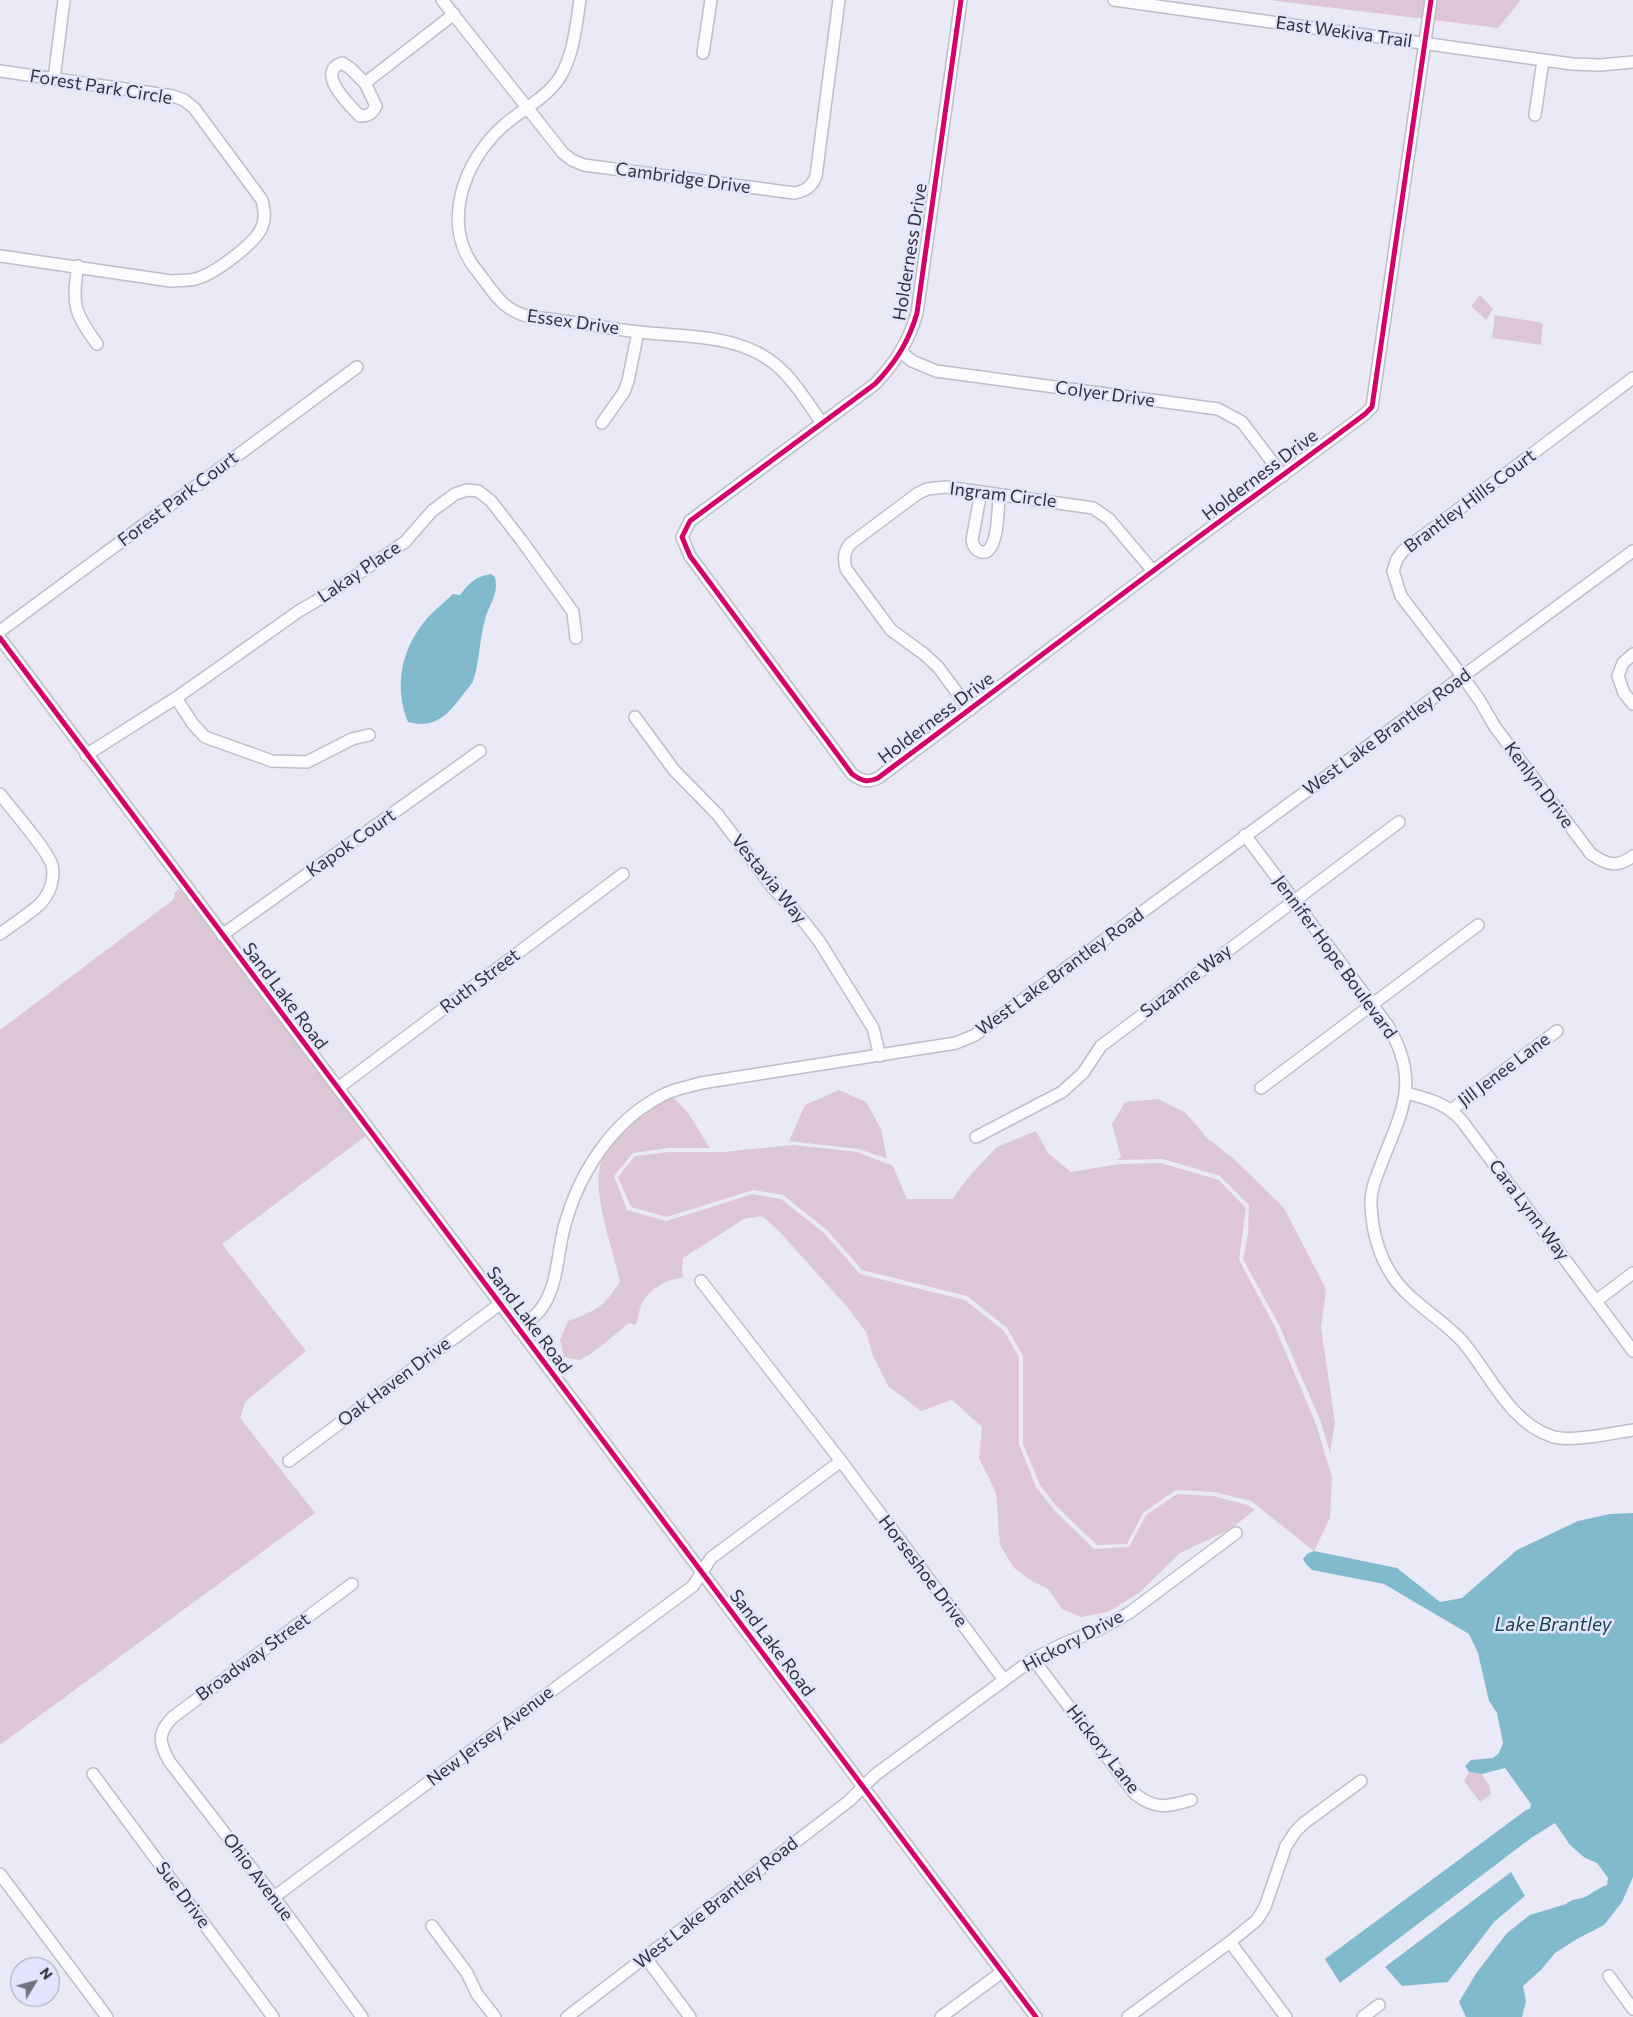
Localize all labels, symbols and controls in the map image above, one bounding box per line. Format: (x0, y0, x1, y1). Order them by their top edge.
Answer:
street label: East Wekiva Trail (1274, 12, 1414, 52)
street label: Forest Park Circle (28, 65, 174, 109)
street label: Cambridge Drive (614, 158, 752, 198)
street label: Holderness Drive (888, 182, 932, 322)
street label: Essex Drive (525, 305, 621, 339)
street label: Colyer Drive (1054, 376, 1156, 412)
street label: Holderness Drive (1198, 425, 1322, 525)
street label: Brantley Hills Court (1400, 445, 1540, 557)
street label: Forest Park Court (114, 447, 242, 551)
street label: Ingram Circle (948, 478, 1058, 512)
street label: Lakay Place (314, 536, 404, 608)
street label: West Lake Brantley Road (1299, 664, 1475, 800)
street label: Holderness Drive (874, 668, 998, 768)
street label: Kenlyn Drive (1500, 738, 1578, 832)
street label: Kapok Court (302, 804, 400, 882)
street label: Vestavia Way (727, 830, 811, 928)
street label: Jennifer Hope Boulevard (1268, 871, 1402, 1043)
street label: West Lake Brantley Road (972, 904, 1148, 1040)
street label: Sand Lake Road (238, 938, 332, 1054)
street label: Suzanne Way (1136, 940, 1236, 1022)
street label: Ruth Street (436, 944, 524, 1018)
street label: Jill Jenee Lane (1454, 1028, 1554, 1112)
street label: Cara Lynn Way (1484, 1155, 1574, 1265)
street label: Sand Lake Road (482, 1262, 576, 1378)
street label: Oak Haven Drive (333, 1333, 455, 1431)
street label: Horseshoe Drive (874, 1511, 972, 1631)
street label: Sand Lake Road (725, 1585, 819, 1701)
street label: Hickory Drive (1019, 1606, 1127, 1676)
street label: Broadway Street (192, 1608, 314, 1706)
water label: Lake Brantley (1494, 1614, 1612, 1636)
street label: New Jersey Avenue (423, 1681, 557, 1791)
street label: Hickory Lane (1062, 1700, 1144, 1798)
street label: Ohio Avenue (218, 1829, 298, 1925)
street label: West Lake Brantley Road (630, 1832, 802, 1974)
street label: Sue Drive (151, 1858, 215, 1932)
north arrow (10, 1957, 60, 2007)
text: N (37, 1964, 57, 1983)

